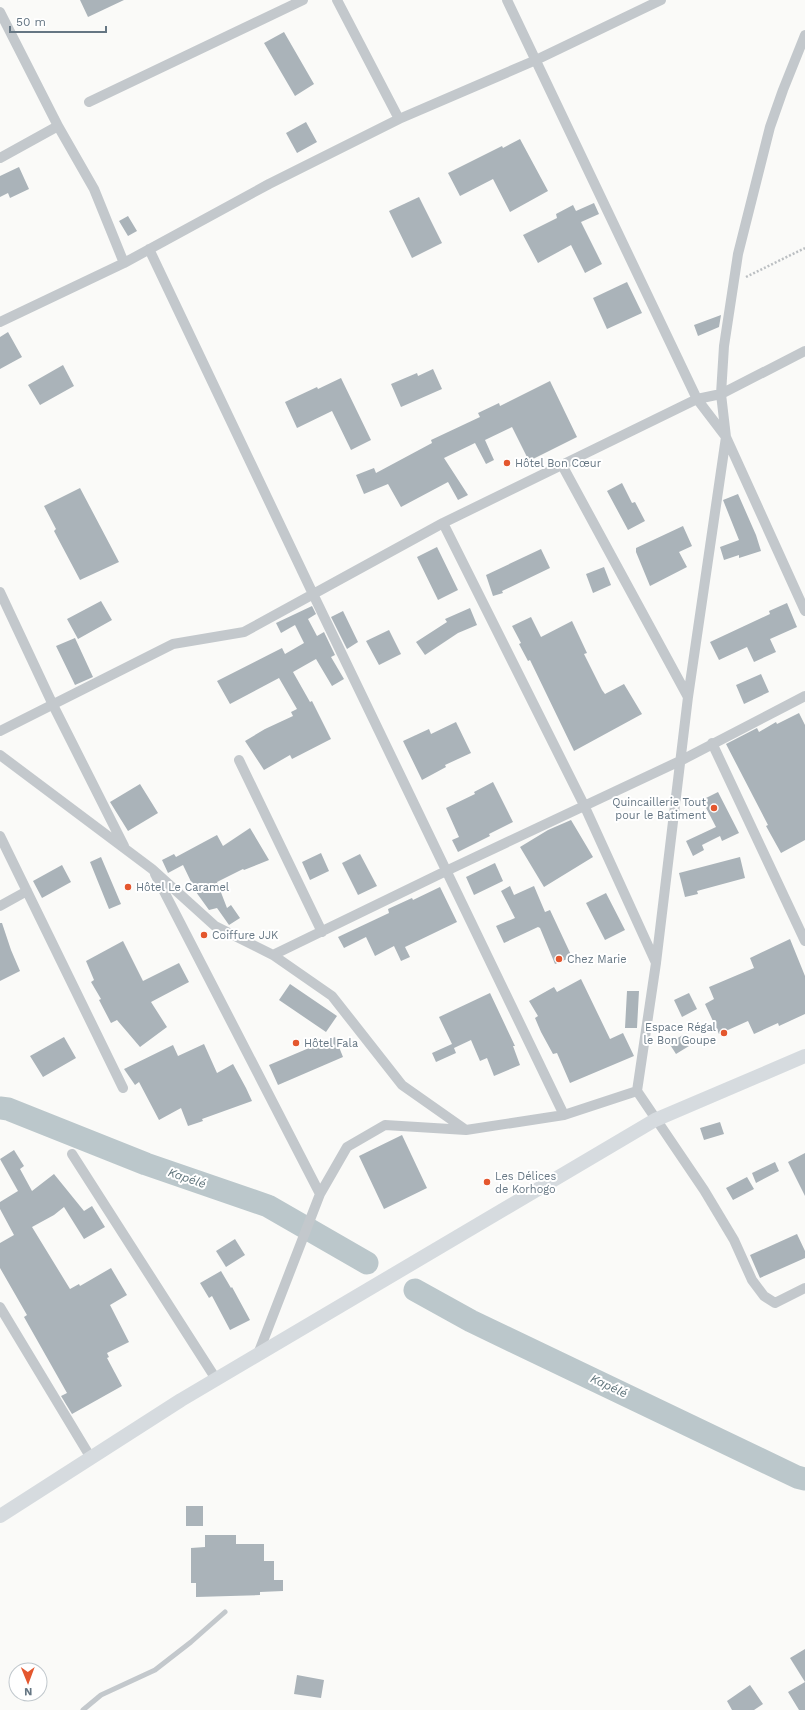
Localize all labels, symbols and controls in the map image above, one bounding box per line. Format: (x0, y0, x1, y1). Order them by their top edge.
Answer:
scale bar (10, 8, 106, 34)
text: 50 m (16, 15, 46, 29)
place label: Hôtel Bon Cœur (515, 457, 602, 470)
marker: Hôtel Bon Cœur (502, 458, 512, 468)
place label: Quincaillerie Tout pour le Batiment (612, 796, 706, 822)
marker: Quincaillerie Tout pour le Batiment (709, 803, 719, 813)
place label: Hôtel Le Caramel (136, 881, 230, 894)
marker: Hôtel Le Caramel (123, 882, 133, 892)
place label: Coiffure JJK (212, 929, 278, 942)
marker: Coiffure JJK (199, 930, 209, 940)
place label: Chez Marie (567, 953, 627, 966)
marker: Chez Marie (554, 954, 564, 964)
place label: Espace Régal le Bon Goupe (644, 1021, 717, 1047)
marker: Espace Régal le Bon Goupe (719, 1028, 729, 1038)
place label: Hôtel Fala (304, 1037, 358, 1050)
marker: Hôtel Fala (291, 1038, 301, 1048)
water label: Kapélé (166, 1165, 208, 1191)
place label: Les Délices de Korhogo (495, 1170, 556, 1196)
marker: Les Délices de Korhogo (482, 1177, 492, 1187)
water label: Kapélé (588, 1371, 630, 1401)
north arrow (8, 1662, 48, 1702)
text: N (24, 1685, 32, 1698)

